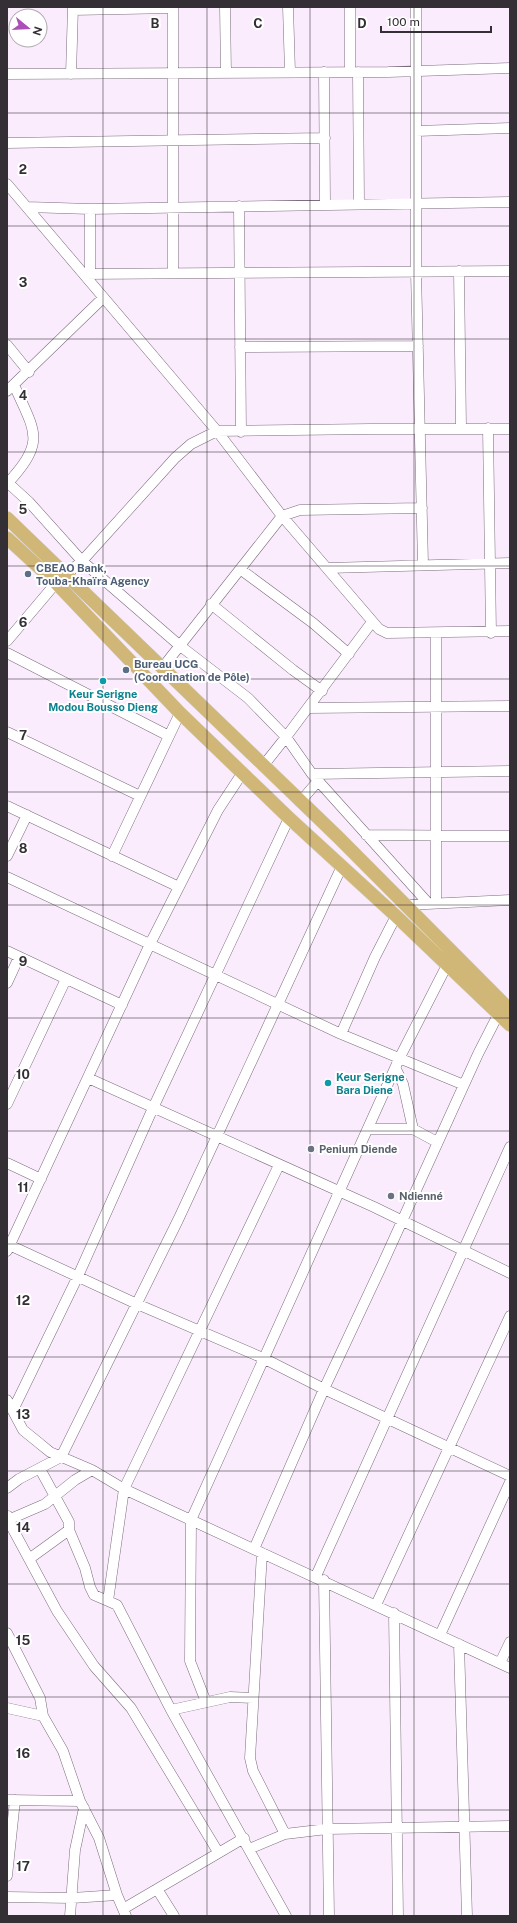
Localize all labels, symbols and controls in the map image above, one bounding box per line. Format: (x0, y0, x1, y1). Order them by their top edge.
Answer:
north arrow (8, 8, 48, 48)
scale bar (381, 8, 491, 34)
text: 100 m (387, 15, 420, 29)
text: B (151, 16, 160, 31)
text: C (253, 16, 263, 31)
text: D (357, 16, 367, 31)
text: N (30, 25, 45, 37)
text: 2 (19, 162, 27, 177)
text: 3 (19, 275, 28, 290)
text: 4 (19, 388, 28, 403)
text: 5 (19, 502, 28, 517)
place label: CBEAO Bank, Touba-Khaïra Agency (36, 562, 150, 587)
marker: CBEAO Bank, Touba-Khaïra Agency (23, 569, 33, 579)
text: 6 (19, 615, 28, 630)
place label: Bureau UCG (Coordination de Pôle) (134, 658, 250, 683)
marker: Bureau UCG (Coordination de Pôle) (121, 665, 131, 675)
marker: Keur Serigne Modou Bousso Dieng (98, 676, 108, 686)
place label: Keur Serigne Modou Bousso Dieng (48, 688, 158, 713)
text: 7 (19, 728, 27, 743)
text: 8 (19, 841, 28, 856)
text: 9 (19, 954, 27, 969)
text: 10 (16, 1067, 30, 1082)
place label: Keur Serigne Bara Diene (336, 1071, 405, 1096)
marker: Keur Serigne Bara Diene (323, 1078, 333, 1088)
place label: Penium Diende (319, 1143, 397, 1155)
marker: Penium Diende (306, 1144, 316, 1154)
text: 11 (17, 1180, 29, 1195)
place label: Ndienné (399, 1190, 443, 1202)
marker: Ndienné (386, 1191, 396, 1201)
text: 12 (16, 1293, 30, 1308)
text: 13 (16, 1407, 30, 1422)
text: 14 (16, 1520, 31, 1535)
text: 15 (16, 1633, 30, 1648)
text: 16 (16, 1746, 30, 1761)
text: 17 (16, 1859, 30, 1874)

